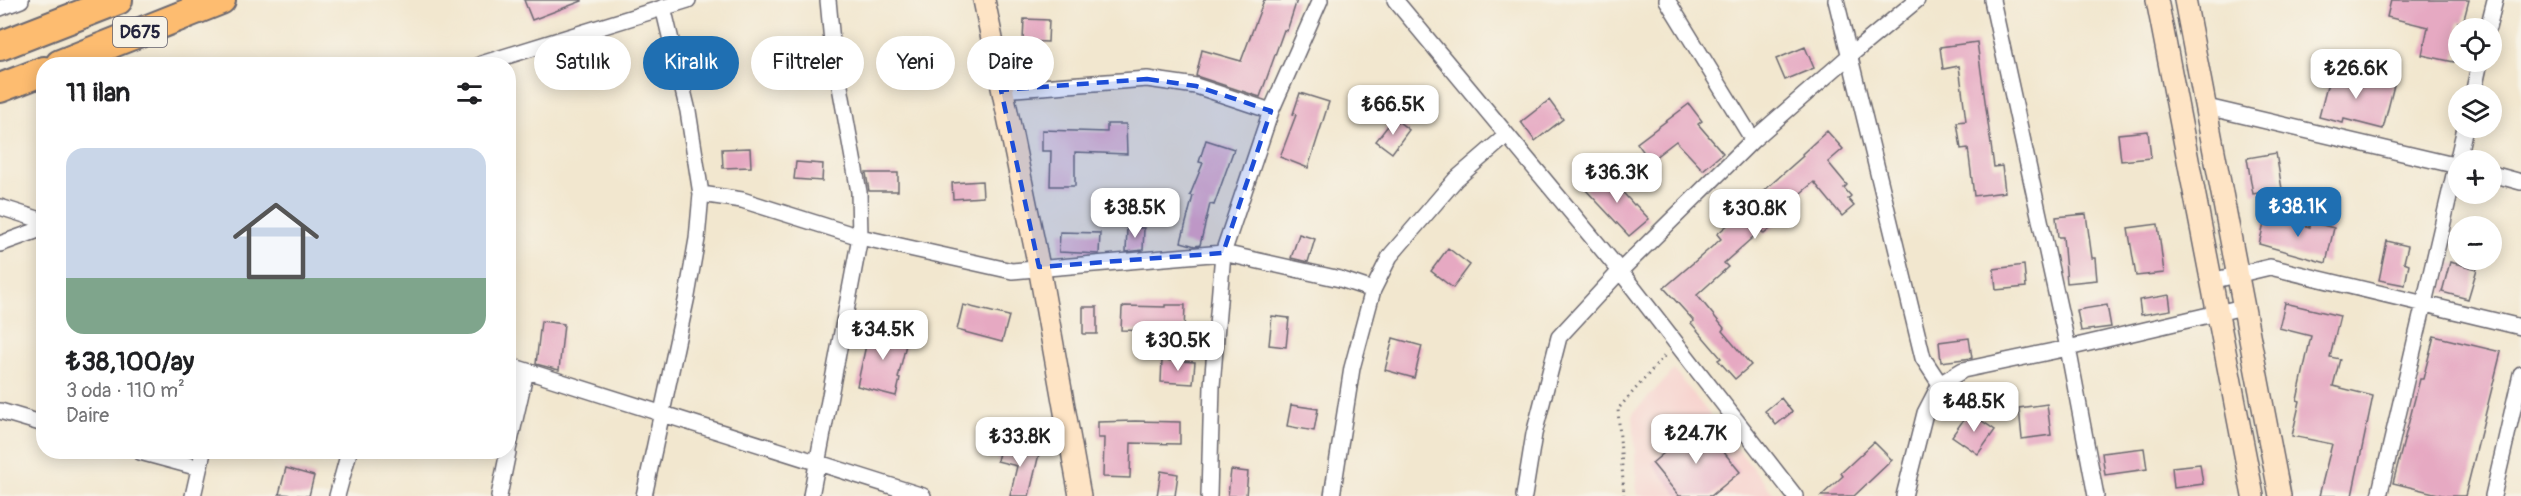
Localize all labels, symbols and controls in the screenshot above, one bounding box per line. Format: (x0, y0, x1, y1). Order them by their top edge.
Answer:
road number: D675 (113, 17, 167, 47)
map controls (2448, 18, 2502, 270)
button: locate (2448, 18, 2502, 72)
chip: Satılık (534, 36, 631, 90)
chip: Kiralık (643, 36, 739, 90)
chip: Filtreler (751, 36, 864, 90)
chip: Yeni (876, 36, 955, 90)
chip: Daire (967, 36, 1054, 90)
pin: ₺26.6K (2307, 49, 2405, 100)
text: ₺26.6K (2325, 56, 2387, 81)
text: 11 ilan (66, 77, 130, 109)
icon: filters (453, 77, 486, 110)
button: layers (2448, 84, 2502, 138)
pin: ₺66.5K (1344, 85, 1442, 136)
text: ₺66.5K (1362, 92, 1424, 117)
button: + (2448, 150, 2502, 204)
pin: ₺36.3K (1568, 153, 1666, 204)
text: ₺36.3K (1586, 160, 1648, 185)
icon: home (222, 187, 330, 295)
pin: ₺38.1K (2249, 187, 2347, 238)
pin: ₺38.5K (1086, 188, 1184, 239)
pin: ₺30.8K (1706, 189, 1804, 240)
text: ₺38.1K (2269, 194, 2327, 219)
text: ₺38.5K (1105, 195, 1165, 220)
text: ₺30.8K (1723, 196, 1787, 221)
button: − (2448, 216, 2502, 270)
pin: ₺34.5K (834, 310, 932, 361)
text: ₺34.5K (852, 317, 914, 342)
pin: ₺30.5K (1129, 321, 1227, 372)
text: ₺30.5K (1146, 328, 1210, 353)
text: ₺38,100/ay (66, 346, 194, 378)
text: 3 oda · 110 m² (66, 378, 185, 403)
pin: ₺48.5K (1925, 382, 2023, 433)
text: ₺48.5K (1944, 389, 2004, 414)
text: Daire (66, 403, 109, 428)
pin: ₺24.7K (1647, 414, 1745, 465)
pin: ₺33.8K (971, 417, 1069, 468)
text: ₺24.7K (1665, 421, 1727, 446)
text: ₺33.8K (990, 424, 1050, 449)

